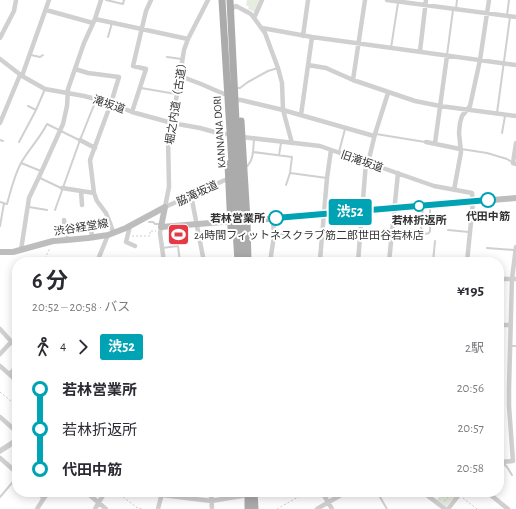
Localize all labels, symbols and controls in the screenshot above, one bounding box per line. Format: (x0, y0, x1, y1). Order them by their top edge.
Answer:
street label: 堀之内道（古道） (163, 57, 189, 145)
street label: 滝坂道 (91, 93, 127, 115)
street label: KANNANA DORI (211, 95, 228, 169)
street label: 旧滝坂道 (339, 148, 385, 174)
street label: 脇滝坂道 (175, 178, 219, 208)
marker: 代田中筋 (480, 192, 496, 208)
line badge: 渋52 (327, 199, 373, 225)
marker: 若林折返所 (413, 200, 425, 212)
text: 渋52 (337, 205, 363, 219)
marker: 若林営業所 (268, 210, 284, 226)
place label: 代田中筋 (466, 210, 510, 222)
place label: 若林営業所 (210, 212, 265, 224)
place label: 若林折返所 (392, 214, 447, 226)
street label: 渋谷経堂線 (53, 217, 109, 237)
sports icon: 24時間フィットネスクラブ筋二郎世田谷若林店 (165, 222, 191, 248)
place label: 24時間フィットネスクラブ筋二郎世田谷若林店 (194, 229, 424, 241)
text: 6 分 (32, 270, 68, 292)
text: ¥195 (457, 283, 484, 298)
text: 20:52 – 20:58 · バス (32, 301, 130, 314)
icon: walk (32, 336, 54, 358)
icon: forward (72, 336, 94, 358)
text: 4 (60, 340, 66, 353)
text: 渋52 (108, 340, 135, 354)
text: 2駅 (465, 342, 484, 355)
text: 20:56 (457, 382, 484, 395)
text: 若林営業所 (62, 383, 137, 398)
text: 20:57 (457, 422, 484, 435)
text: 若林折返所 (62, 423, 137, 438)
text: 20:58 (457, 462, 484, 475)
text: 代田中筋 (62, 463, 122, 478)

